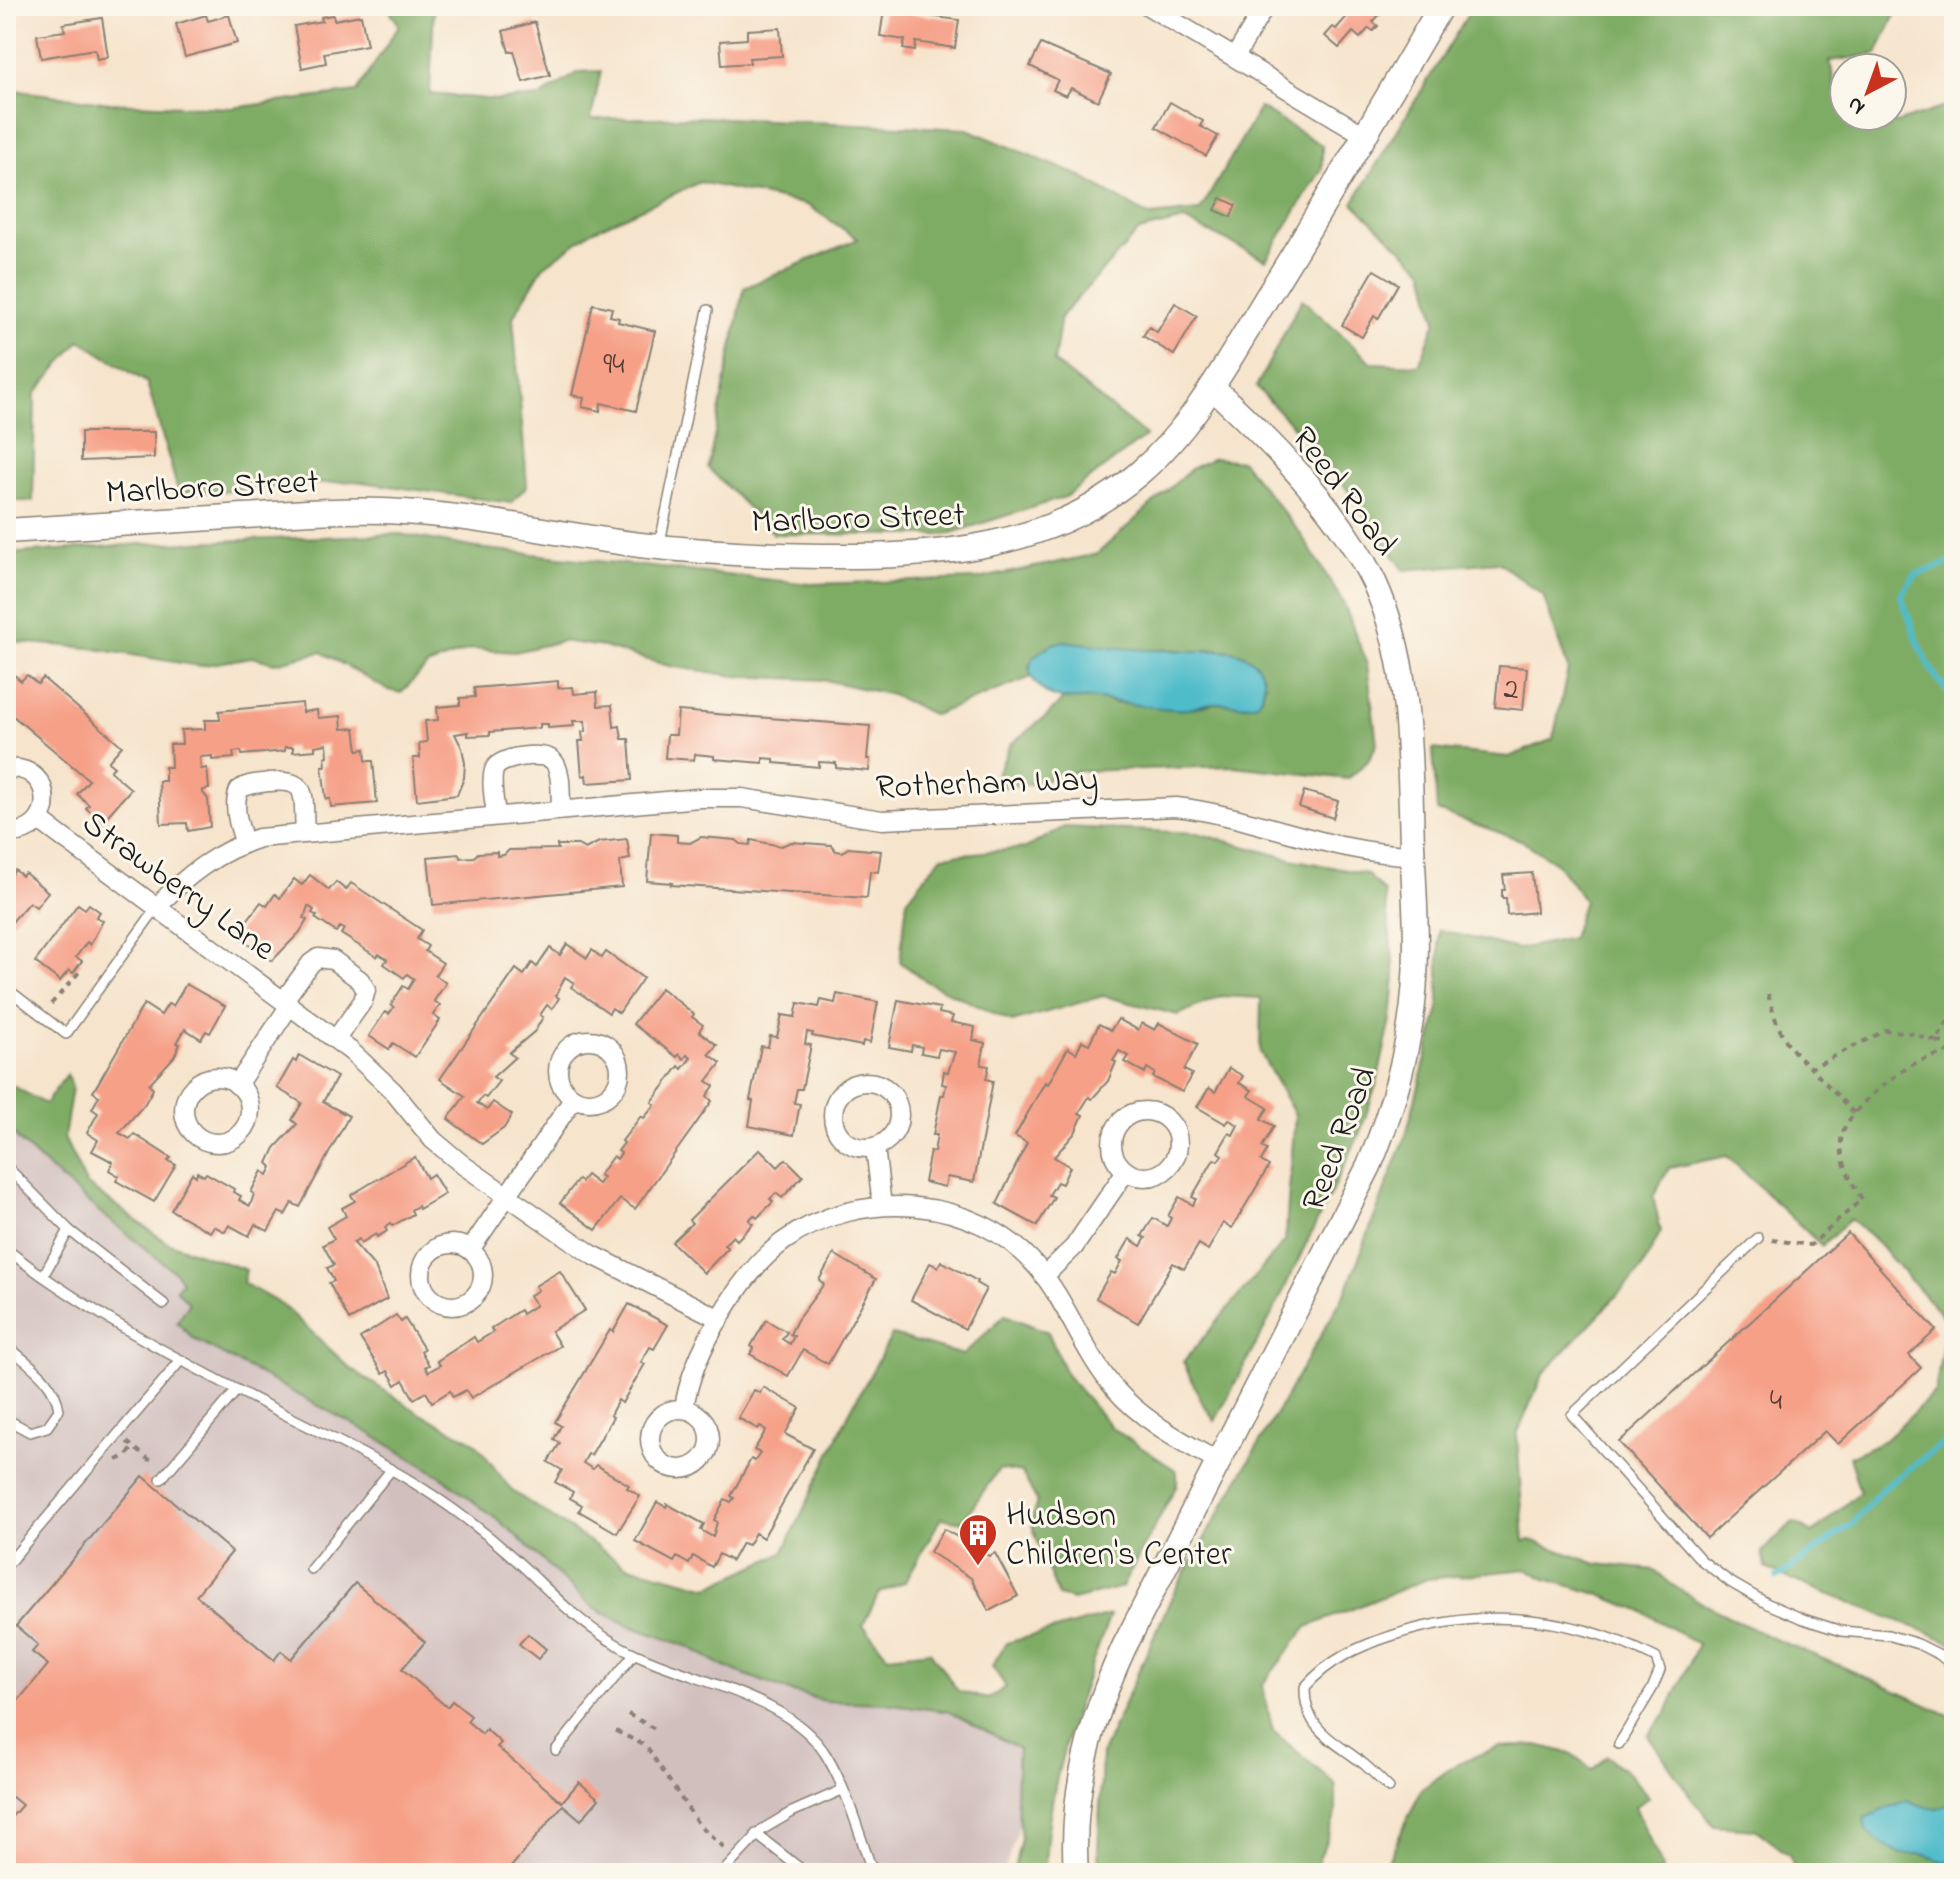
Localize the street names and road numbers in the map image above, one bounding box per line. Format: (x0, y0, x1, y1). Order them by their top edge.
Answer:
street label: Reed Road (1277, 417, 1408, 568)
street label: Marlboro Street (104, 458, 320, 520)
street label: Marlboro Street (751, 491, 966, 549)
street label: Rotherham Way (875, 756, 1099, 814)
street label: Strawberry Lane (71, 800, 285, 975)
street label: Reed Road (1290, 1060, 1391, 1219)

